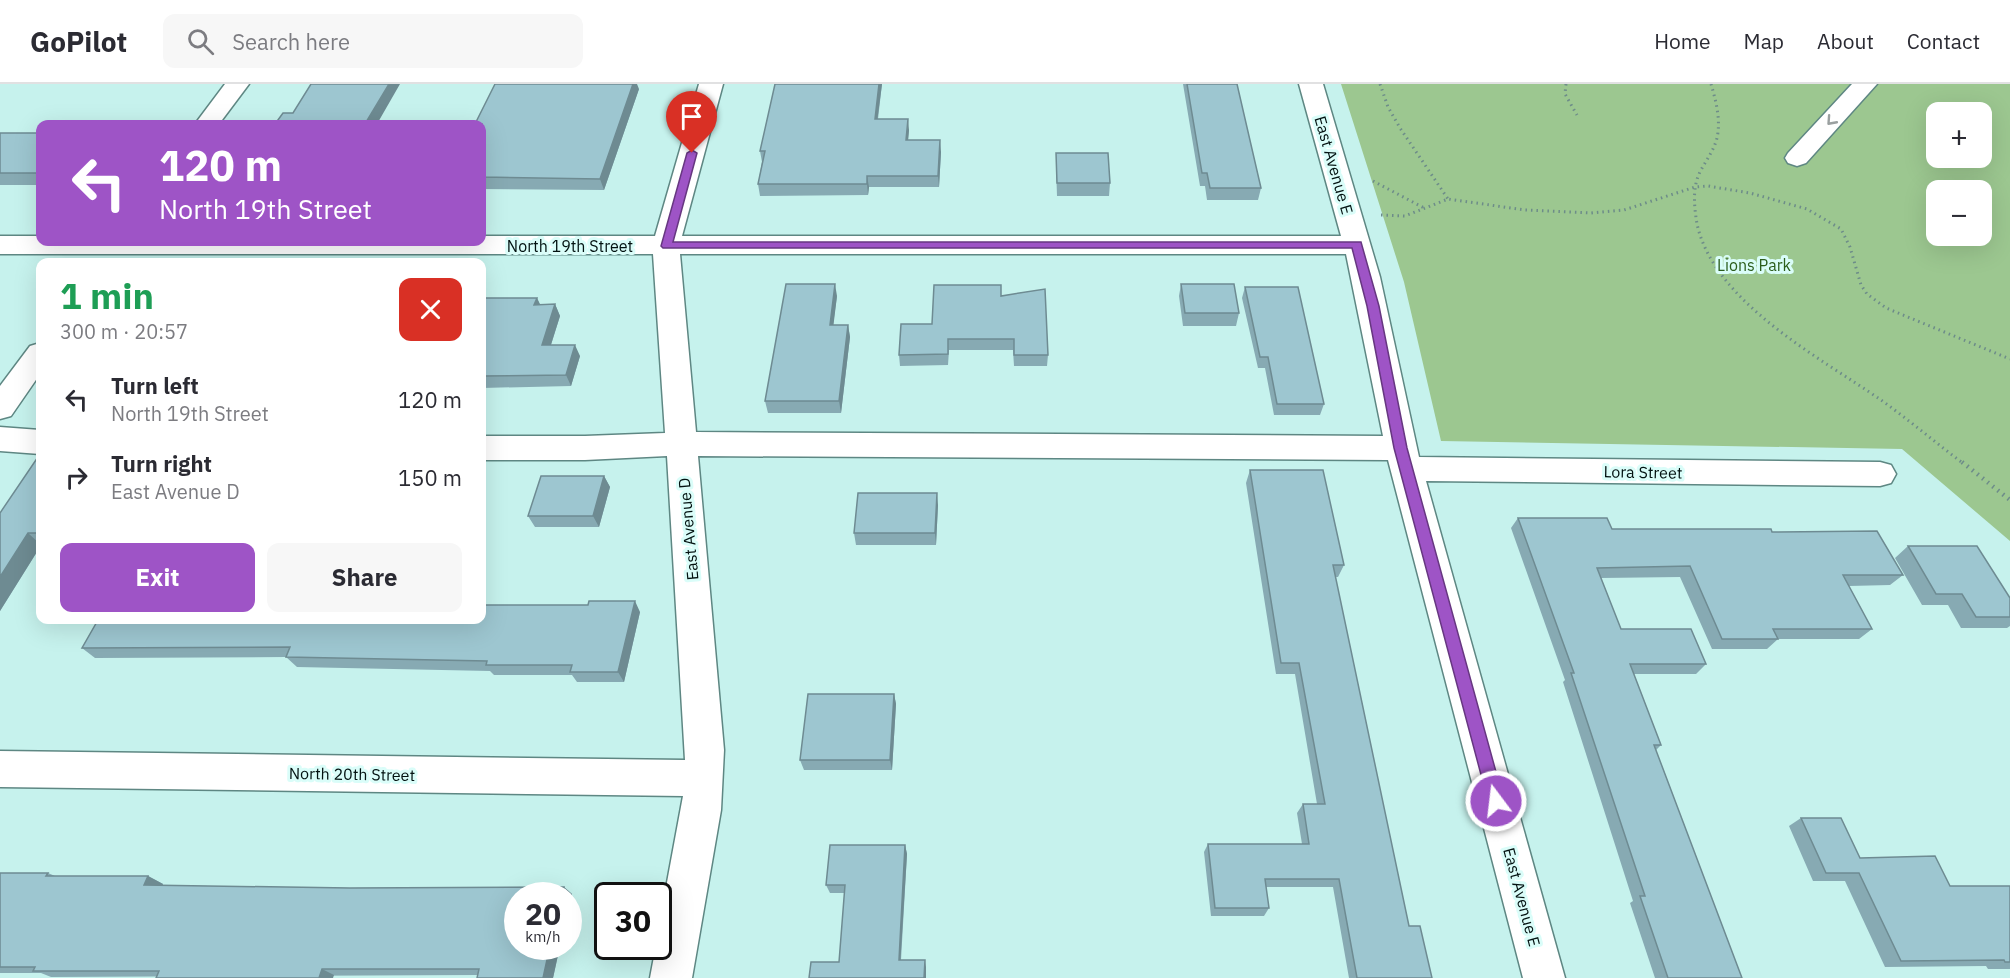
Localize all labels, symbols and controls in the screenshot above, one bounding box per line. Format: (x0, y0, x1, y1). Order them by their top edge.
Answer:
search box (163, 14, 583, 68)
text: GoPilot (30, 23, 127, 60)
icon: search (184, 25, 217, 58)
text: Search here (232, 27, 350, 56)
text: Home (1654, 27, 1711, 55)
text: Map (1744, 27, 1784, 55)
text: About (1817, 27, 1874, 55)
text: Contact (1907, 27, 1980, 55)
pin (666, 91, 717, 153)
icon: arrive (675, 100, 708, 133)
map controls (1926, 102, 1992, 246)
button: + (1926, 102, 1992, 168)
street label: East Avenue E (1310, 113, 1358, 217)
one-way arrow (1827, 114, 1838, 125)
text: 120 m (159, 138, 282, 193)
icon: left (60, 144, 138, 222)
button: − (1926, 180, 1992, 246)
text: North 19th Street (159, 191, 372, 226)
street label: North 19th Street (507, 236, 633, 256)
park label: Lions Park (1717, 255, 1792, 275)
text: 1 min (60, 272, 154, 319)
button: close (399, 278, 462, 341)
text: 300 m · 20:57 (60, 318, 188, 345)
text: Turn left (111, 371, 199, 400)
icon: left (60, 383, 93, 416)
text: 120 m (398, 385, 462, 414)
text: North 19th Street (111, 400, 269, 427)
text: Turn right (111, 449, 212, 478)
icon: right (60, 461, 93, 494)
street label: Lora Street (1603, 461, 1683, 483)
text: 150 m (398, 463, 462, 492)
street label: East Avenue D (674, 477, 702, 581)
text: East Avenue D (111, 478, 240, 505)
button: Exit (60, 543, 255, 612)
button: Share (267, 543, 462, 612)
street label: North 20th Street (289, 763, 415, 785)
position arrow (1464, 769, 1528, 833)
street label: East Avenue E (1499, 845, 1545, 949)
speed limit sign: 30 (594, 882, 672, 960)
text: 20 (525, 894, 561, 933)
text: km/h (525, 927, 561, 946)

